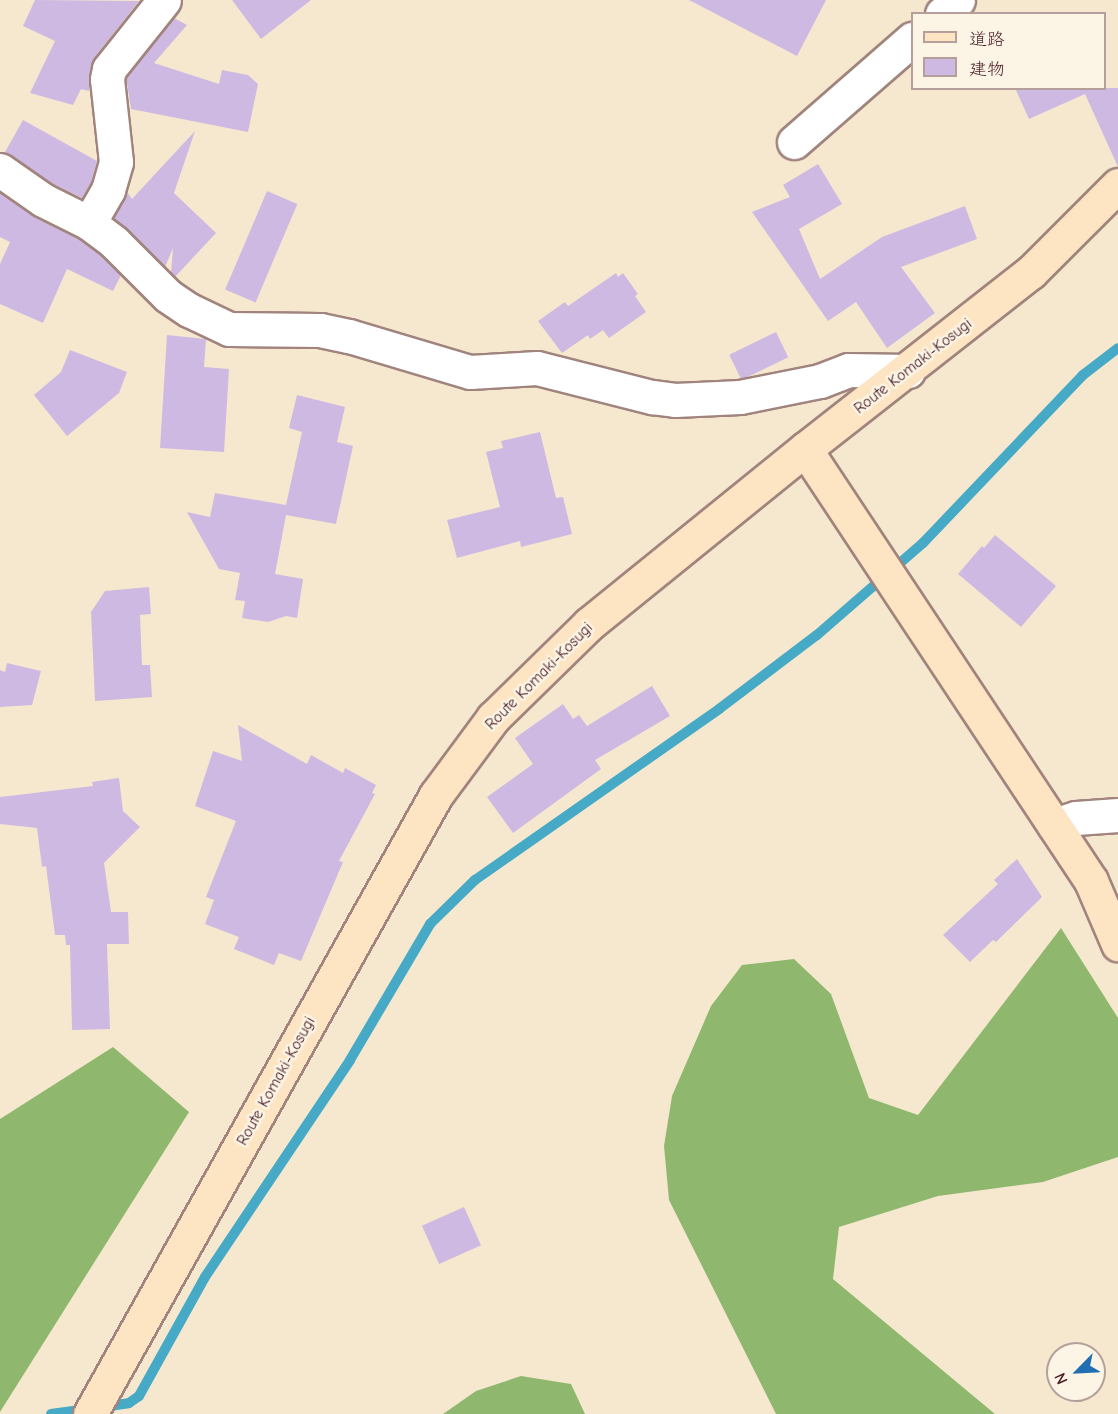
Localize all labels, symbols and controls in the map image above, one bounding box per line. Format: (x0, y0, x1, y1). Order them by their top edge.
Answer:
legend (911, 12, 1106, 90)
text: 道路 (969, 29, 1005, 50)
text: 建物 (969, 59, 1005, 80)
street label: Route Komaki-Kosugi (850, 314, 976, 418)
street label: Route Komaki-Kosugi (481, 618, 597, 734)
street label: Route Komaki-Kosugi (233, 1013, 319, 1149)
north arrow (1046, 1342, 1106, 1402)
text: N (1051, 1370, 1072, 1387)

